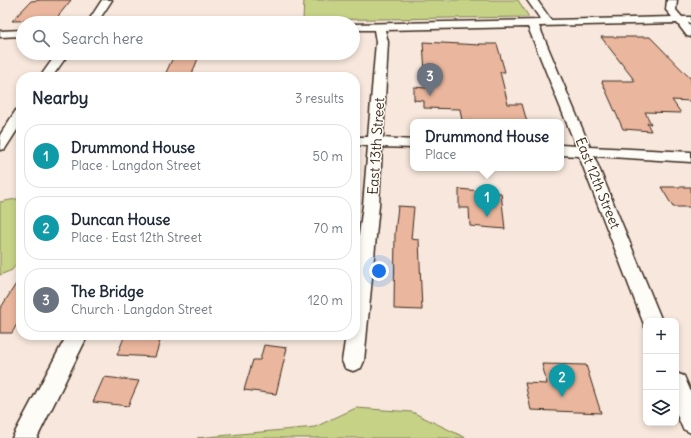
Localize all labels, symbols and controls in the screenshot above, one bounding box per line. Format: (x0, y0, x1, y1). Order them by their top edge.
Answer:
search box (16, 16, 360, 60)
icon: search (30, 27, 52, 49)
text: Search here (62, 29, 143, 48)
pin: 3 (417, 63, 443, 96)
text: Nearby (32, 87, 88, 109)
text: 3 results (295, 90, 344, 107)
street label: East 13th Street (364, 96, 388, 195)
popup (410, 119, 564, 171)
text: Drummond House (425, 127, 549, 146)
street label: East 12th Street (571, 135, 625, 232)
text: Drummond House (71, 138, 195, 157)
text: Place (425, 146, 456, 163)
text: 1 (43, 148, 49, 165)
text: 50 m (312, 148, 343, 165)
text: Place · Langdon Street (71, 157, 201, 174)
pin: 1 (474, 184, 500, 217)
text: Duncan House (71, 210, 170, 229)
text: 2 (42, 220, 50, 237)
text: 70 m (314, 220, 343, 237)
text: Place · East 12th Street (71, 229, 202, 246)
your location (369, 261, 389, 281)
text: The Bridge (71, 282, 144, 301)
text: 3 (42, 292, 50, 309)
text: 120 m (308, 292, 343, 309)
text: Church · Langdon Street (71, 301, 212, 318)
map controls (643, 318, 679, 426)
button: + (643, 318, 679, 354)
button: − (643, 354, 679, 390)
pin: 2 (549, 364, 575, 397)
button: layers (643, 390, 679, 426)

